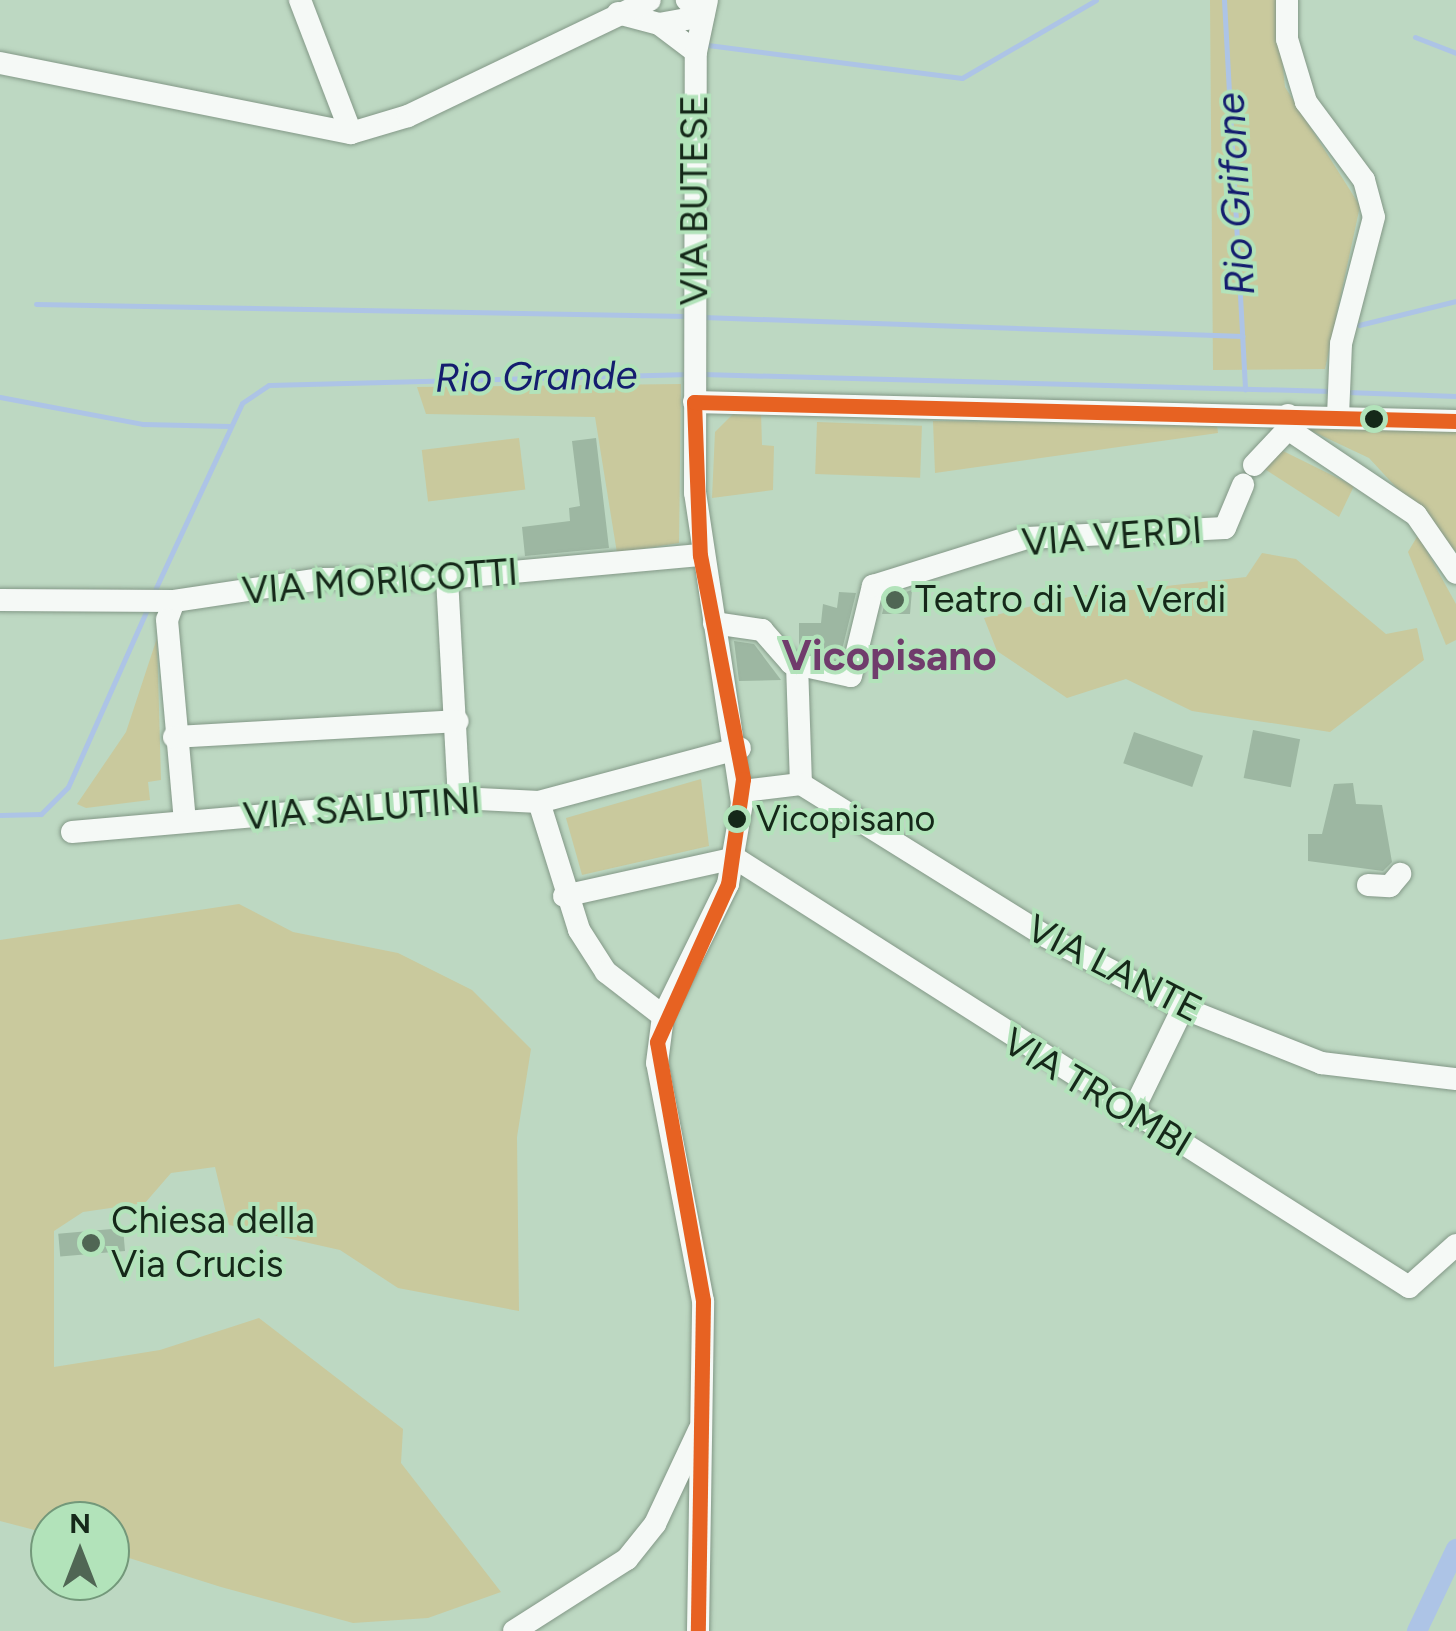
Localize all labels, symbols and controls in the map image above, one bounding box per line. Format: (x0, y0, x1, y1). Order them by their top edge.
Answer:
water label: Rio Grifone (1206, 91, 1264, 297)
street label: VIA BUTESE (672, 95, 718, 305)
water label: Rio Grande (434, 350, 638, 402)
unlabelled marker (1364, 409, 1384, 429)
street label: VIA VERDI (1020, 508, 1204, 566)
street label: VIA MORICOTTI (241, 550, 519, 614)
place label: Teatro di Via Verdi (915, 577, 1226, 623)
marker: Teatro di Via Verdi (884, 589, 906, 611)
district label: Vicopisano (781, 631, 997, 681)
street label: VIA SALUTINI (242, 778, 482, 840)
place label: Vicopisano (756, 797, 935, 841)
marker: Vicopisano (727, 809, 747, 829)
street label: VIA LANTE (1019, 906, 1209, 1032)
street label: VIA TROMBI (995, 1019, 1199, 1167)
place label: Chiesa della Via Crucis (111, 1198, 315, 1288)
marker: Chiesa della Via Crucis (80, 1232, 102, 1254)
north arrow (30, 1501, 130, 1601)
text: N (69, 1506, 91, 1540)

